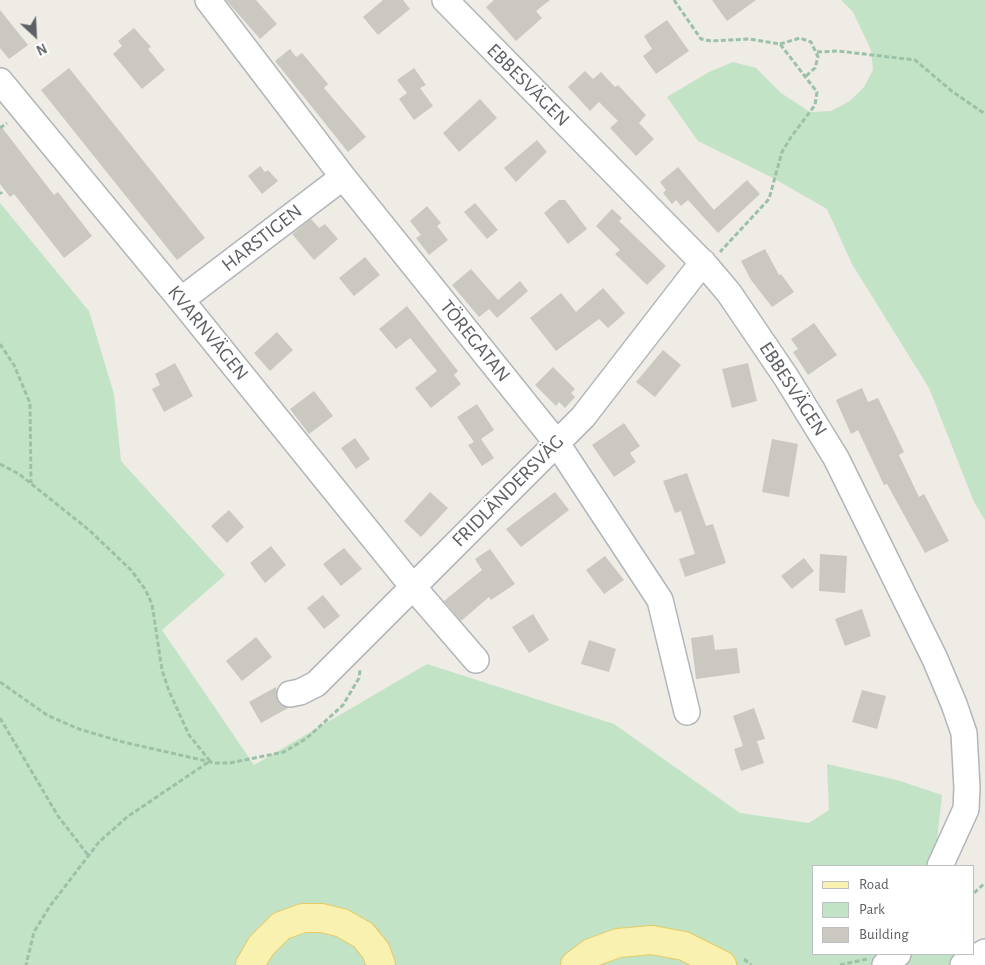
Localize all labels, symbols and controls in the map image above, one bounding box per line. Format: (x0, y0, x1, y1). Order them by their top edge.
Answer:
north arrow (10, 10, 60, 60)
street label: EBBESVÄGEN (481, 38, 575, 132)
text: N (34, 40, 49, 57)
street label: HARSTIGEN (217, 199, 307, 277)
street label: KVARNVÄGEN (162, 281, 254, 385)
street label: TÖREGATAN (435, 295, 515, 387)
street label: EBBESVÄGEN (754, 337, 832, 441)
street label: FRIDLÄNDERSVÄG (447, 430, 569, 552)
legend (812, 865, 975, 955)
text: Road (859, 877, 889, 892)
text: Park (859, 902, 885, 917)
text: Building (859, 927, 909, 942)

